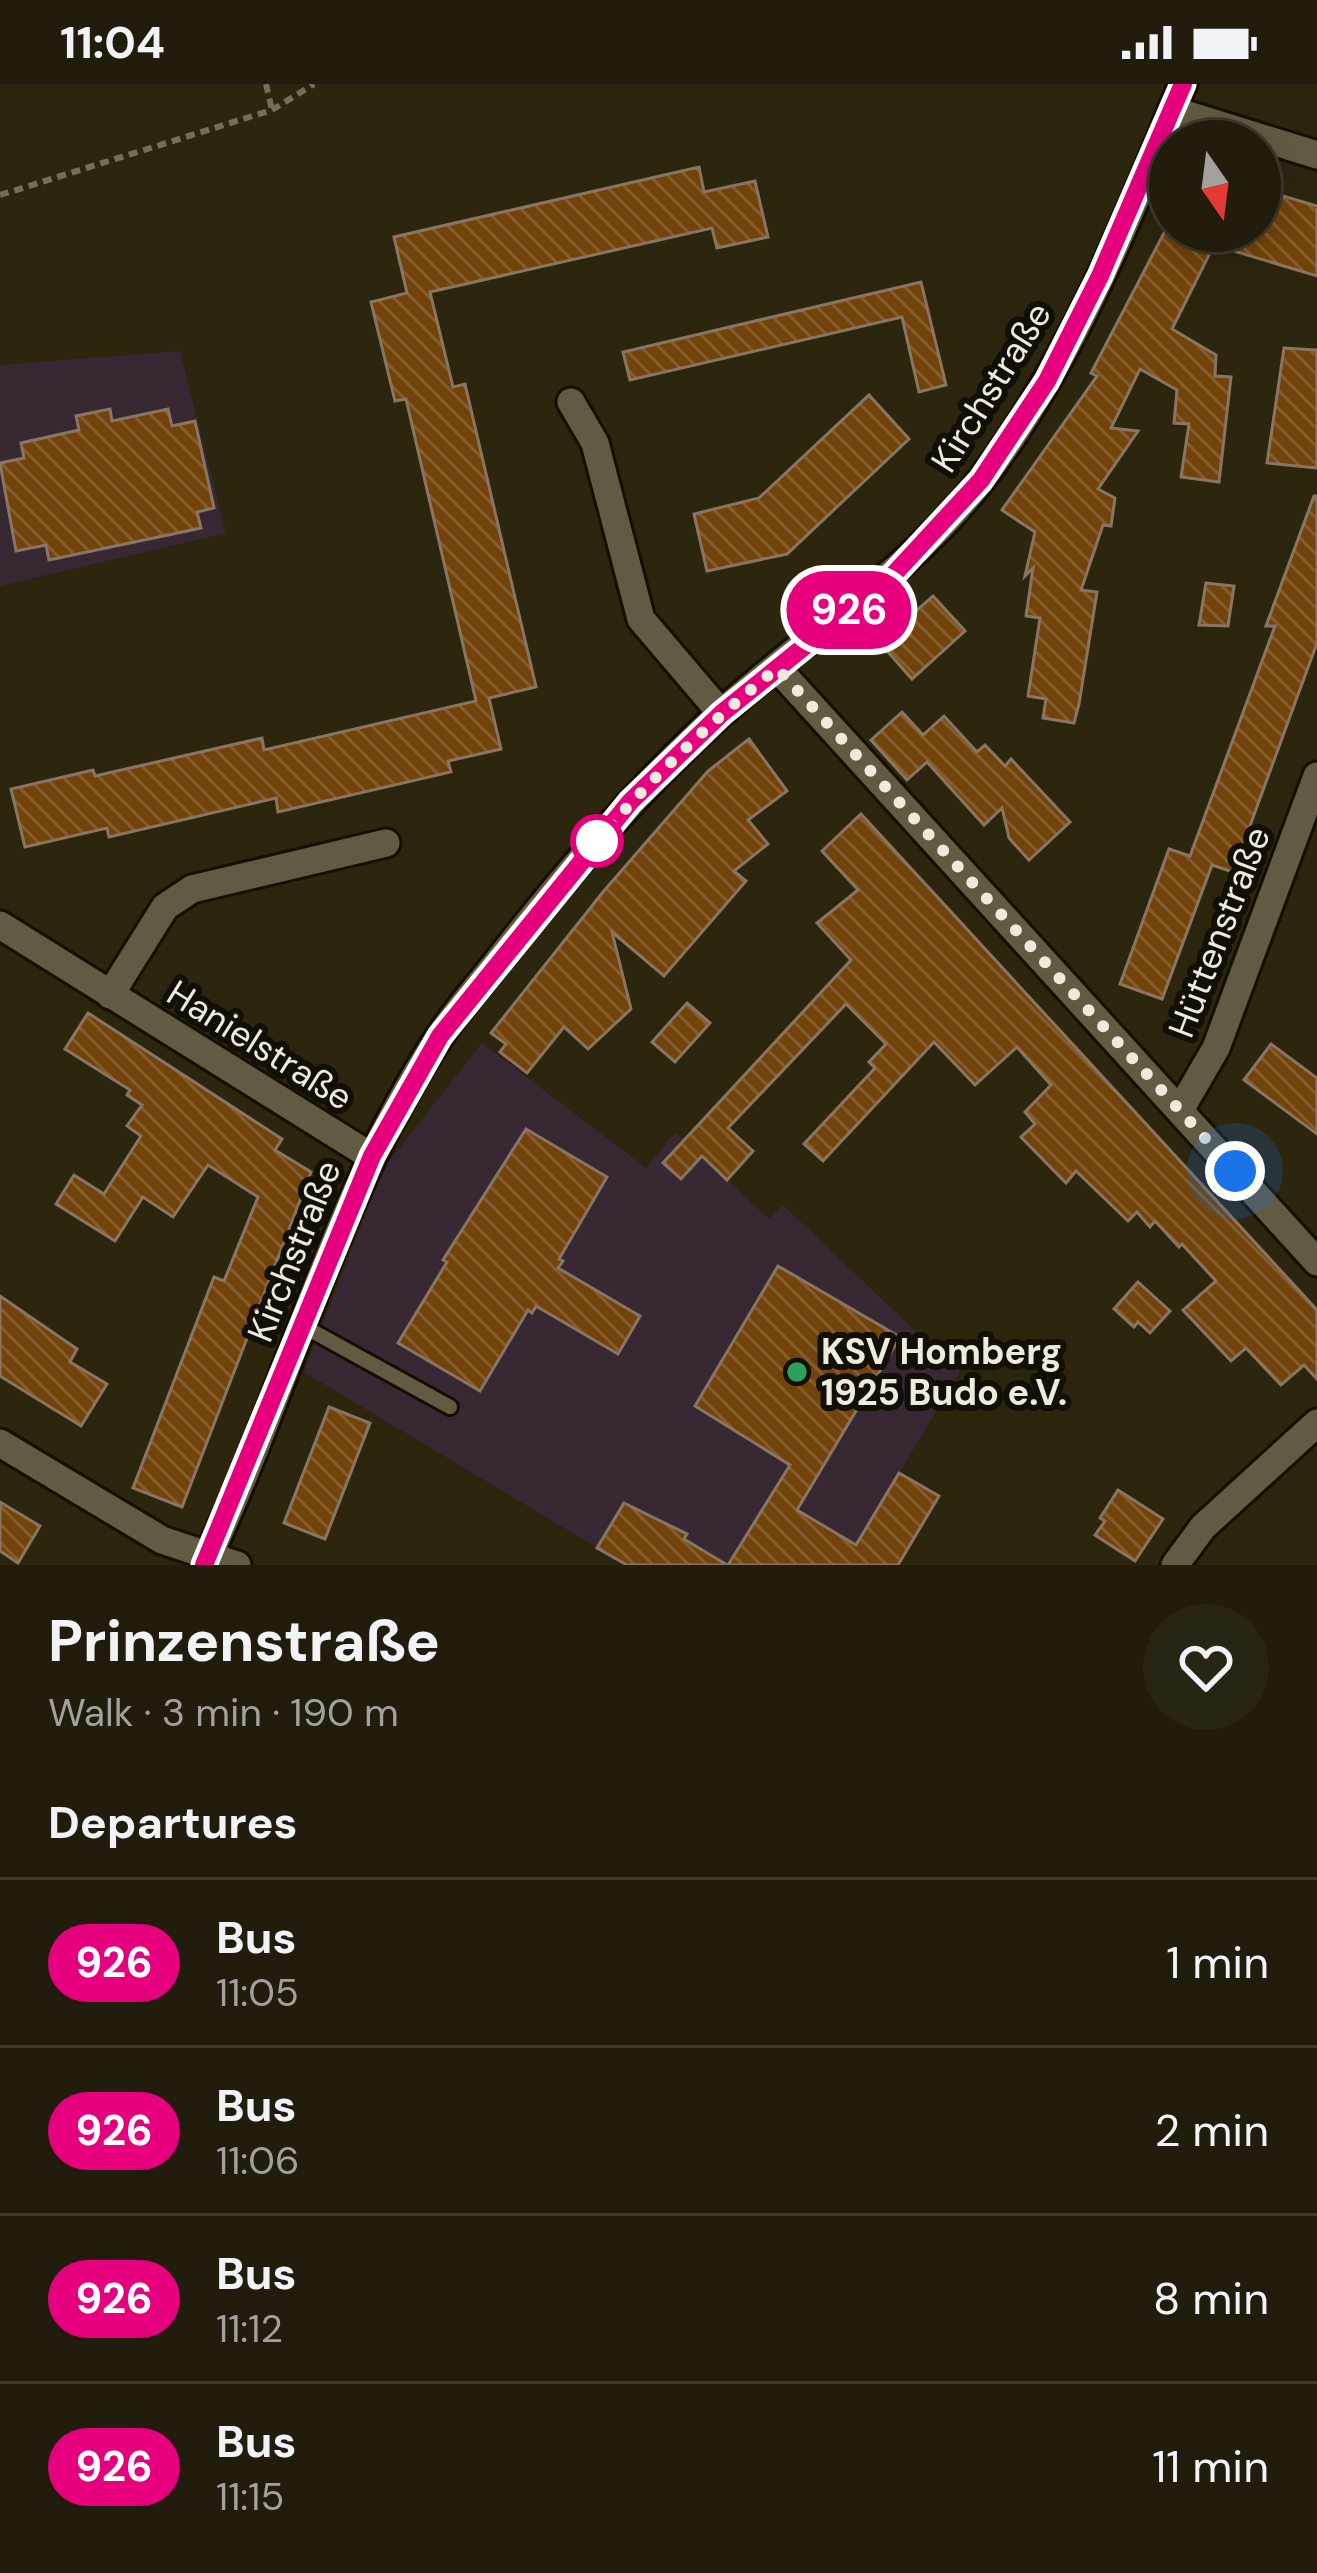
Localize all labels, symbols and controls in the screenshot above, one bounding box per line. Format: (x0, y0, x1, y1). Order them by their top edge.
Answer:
text: 11:04 (60, 13, 165, 72)
north arrow (1149, 120, 1281, 252)
map controls (1149, 120, 1281, 252)
street label: Kirchstraße (920, 293, 1062, 481)
line badge: 926 (780, 571, 918, 649)
text: 926 (810, 582, 888, 637)
unlabelled marker (572, 816, 622, 866)
street label: Hüttenstraße (1157, 820, 1281, 1044)
street label: Hanielstraße (159, 969, 361, 1121)
your location (1205, 1141, 1265, 1201)
street label: Kirchstraße (236, 1153, 352, 1349)
place label: KSV Homberg 1925 Budo e.V. (821, 1328, 1067, 1416)
marker: KSV Homberg 1925 Budo e.V. (784, 1359, 810, 1385)
text: Prinzenstraße (48, 1604, 440, 1679)
button: heart (1143, 1604, 1269, 1730)
text: Walk · 3 min · 190 m (48, 1687, 399, 1738)
text: Departures (48, 1793, 297, 1852)
text: Bus (216, 1908, 296, 1967)
text: 1 min (1166, 1933, 1269, 1992)
text: 926 (75, 1935, 153, 1990)
text: 11:05 (216, 1967, 299, 2018)
text: Bus (216, 2076, 296, 2135)
text: 2 min (1154, 2101, 1269, 2160)
text: 926 (75, 2103, 153, 2158)
text: 11:06 (216, 2135, 299, 2186)
text: Bus (216, 2244, 296, 2303)
text: 8 min (1153, 2269, 1269, 2328)
text: 926 (75, 2271, 153, 2326)
text: 11:12 (216, 2303, 283, 2354)
text: Bus (216, 2412, 296, 2471)
text: 11 min (1152, 2437, 1269, 2496)
text: 926 (75, 2439, 153, 2494)
text: 11:15 (216, 2471, 284, 2522)

